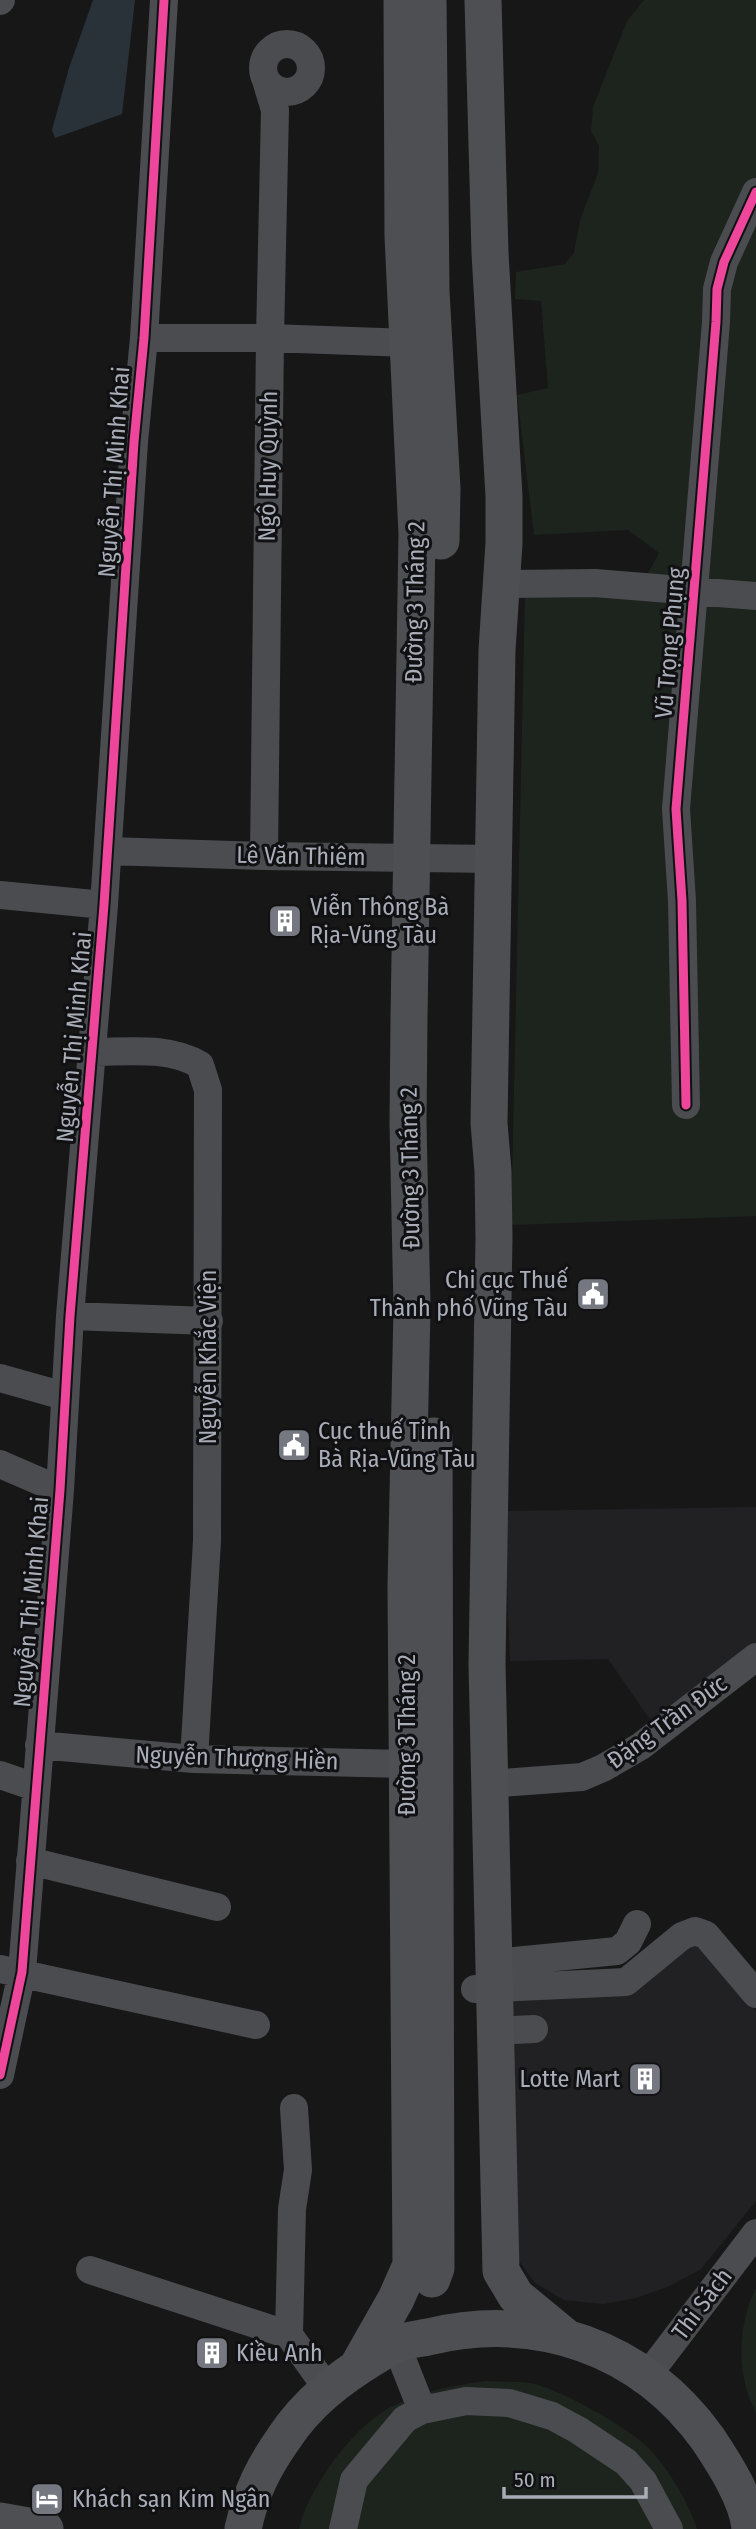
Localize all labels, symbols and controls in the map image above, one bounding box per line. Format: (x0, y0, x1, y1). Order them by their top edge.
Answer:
street label: Nguyễn Thị Minh Khai (93, 365, 135, 579)
street label: Ngô Huy Quỳnh (253, 390, 283, 542)
street label: Đường 3 Tháng 2 (400, 521, 430, 683)
street label: Vũ Trọng Phụng (649, 566, 691, 720)
street label: Lê Văn Thiêm (236, 841, 366, 871)
place label: Viễn Thông Bà Rịa-Vũng Tàu (310, 893, 449, 949)
building icon: Viễn Thông Bà Rịa-Vũng Tàu (266, 902, 304, 940)
street label: Nguyễn Thị Minh Khai (51, 930, 97, 1144)
street label: Đường 3 Tháng 2 (395, 1087, 425, 1249)
place label: Chi cục Thuế Thành phố Vũng Tàu (370, 1266, 568, 1322)
street label: Nguyễn Khắc Viện (193, 1270, 222, 1444)
public building icon: Chi cục Thuế Thành phố Vũng Tàu (574, 1275, 612, 1313)
place label: Cục thuế Tỉnh Bà Rịa-Vũng Tàu (318, 1417, 476, 1473)
public building icon: Cục thuế Tỉnh Bà Rịa-Vũng Tàu (275, 1426, 313, 1464)
street label: Nguyễn Thị Minh Khai (8, 1495, 54, 1709)
street label: Đường 3 Tháng 2 (393, 1654, 421, 1816)
street label: Đặng Trần Đức (602, 1669, 732, 1775)
street label: Nguyễn Thượng Hiền (135, 1740, 339, 1776)
building icon: Lotte Mart (626, 2060, 664, 2098)
place label: Lotte Mart (519, 2065, 620, 2093)
street label: Thi Sách (666, 2263, 738, 2345)
building icon: Kiều Anh (193, 2334, 231, 2372)
place label: Kiều Anh (236, 2339, 323, 2367)
scale bar (504, 2456, 646, 2500)
text: 50 m (514, 2467, 556, 2493)
hotel icon: Khách sạn Kim Ngân (28, 2480, 66, 2518)
place label: Khách sạn Kim Ngân (72, 2485, 270, 2513)

